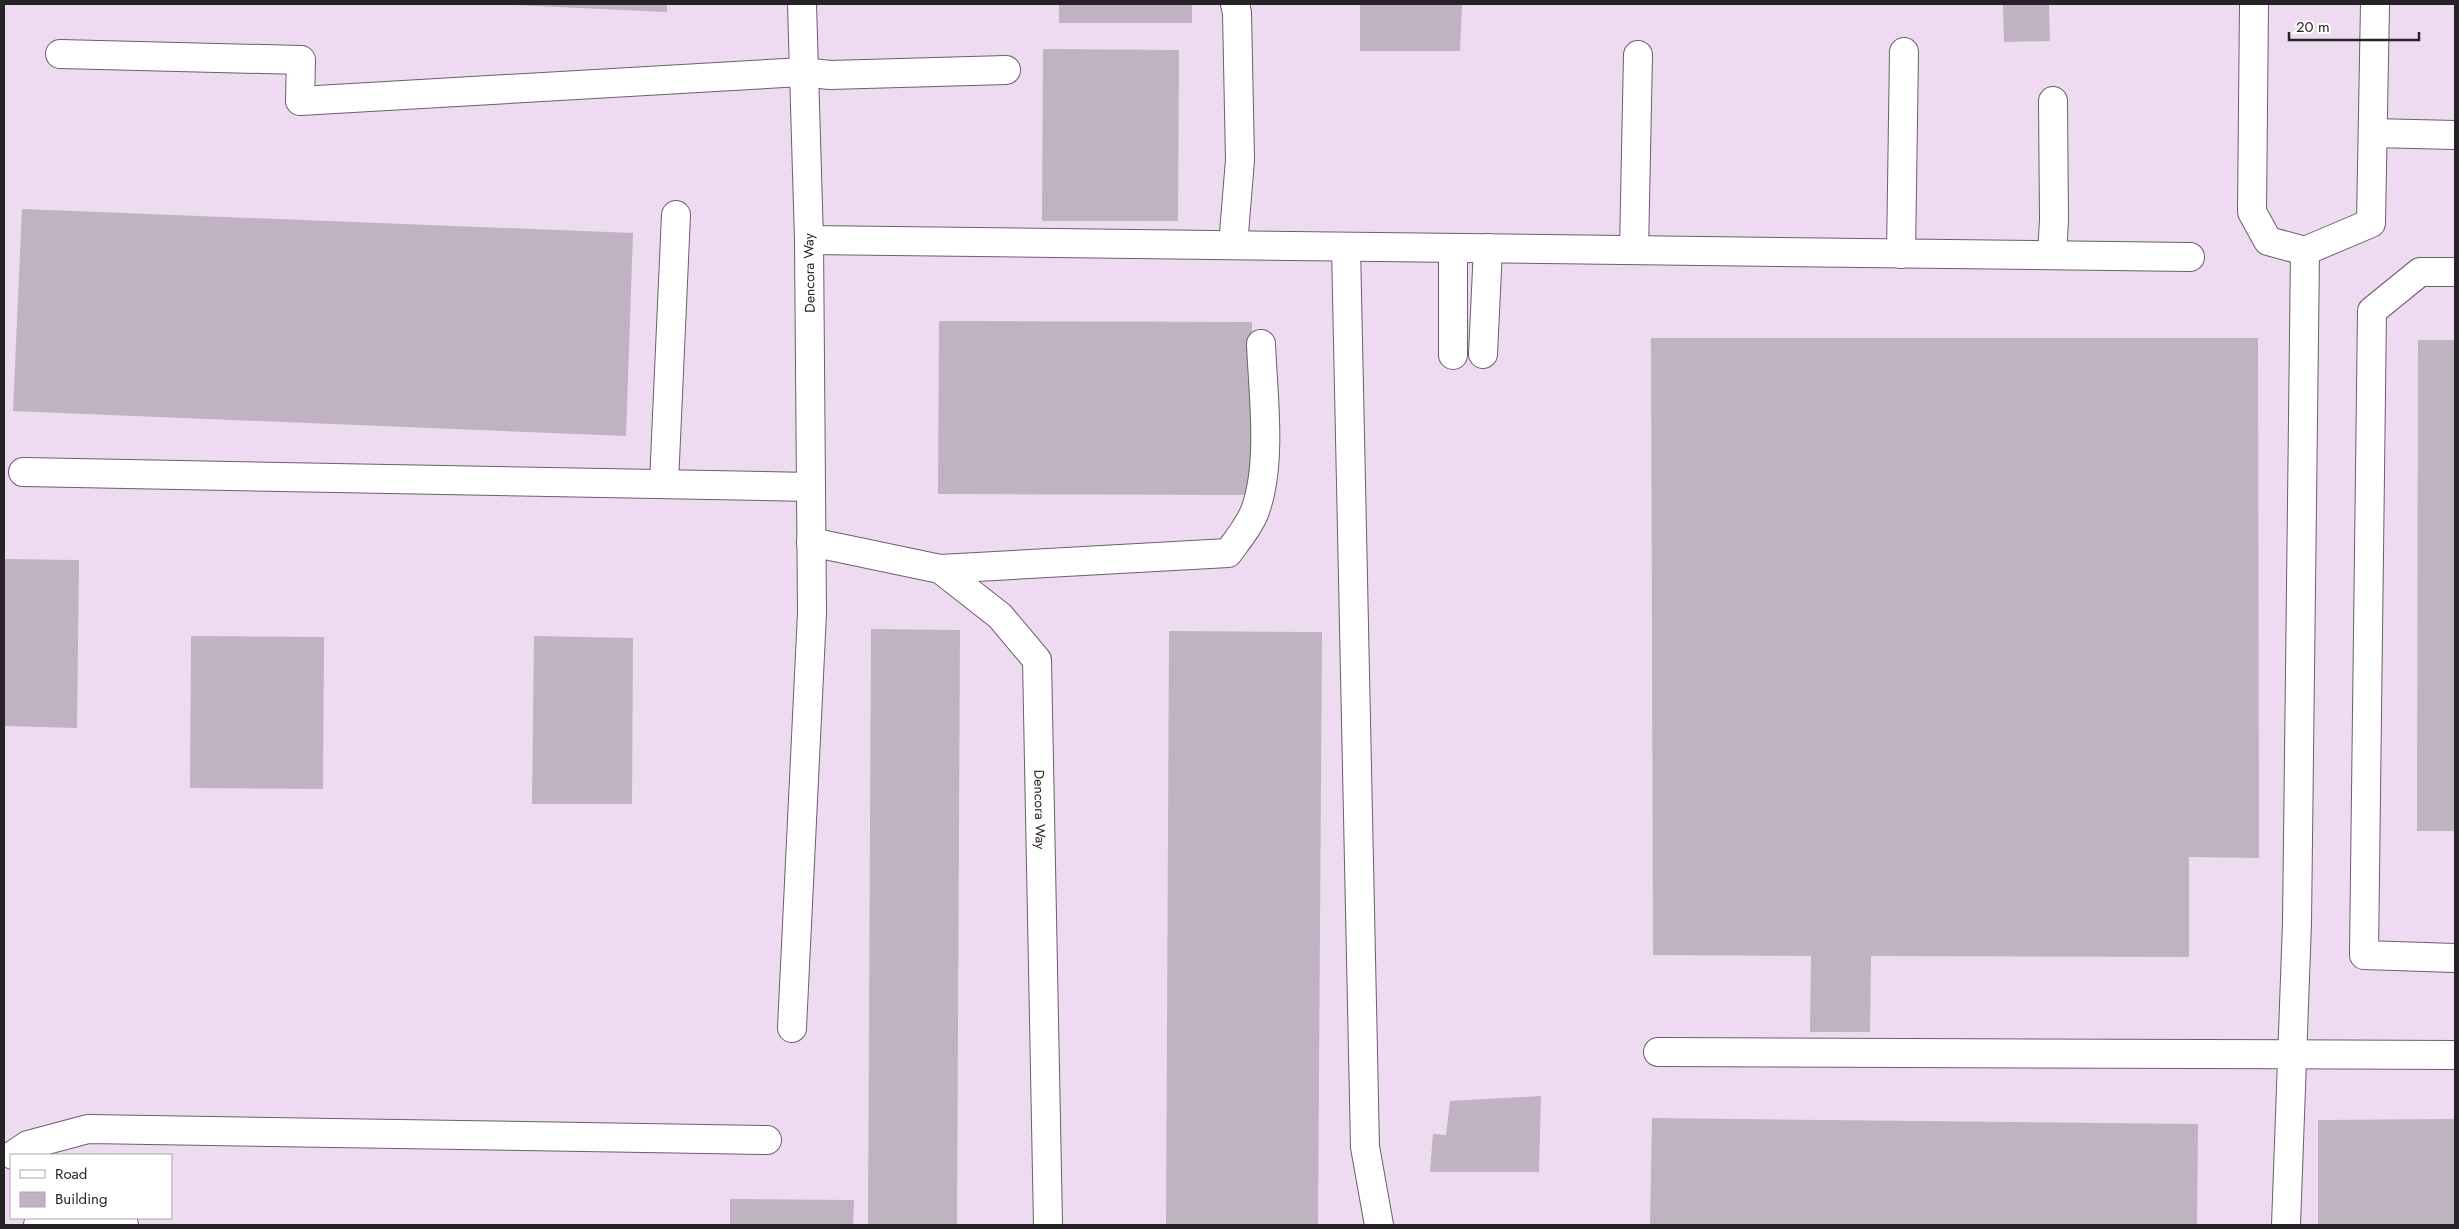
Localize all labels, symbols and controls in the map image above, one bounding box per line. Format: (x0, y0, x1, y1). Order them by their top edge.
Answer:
scale bar (2289, 10, 2419, 42)
text: 20 m (2296, 16, 2330, 38)
street label: Dencora Way (798, 232, 820, 313)
street label: Dencora Way (1029, 770, 1051, 850)
legend (10, 1154, 172, 1219)
text: Road (55, 1163, 87, 1185)
text: Building (55, 1188, 107, 1210)

